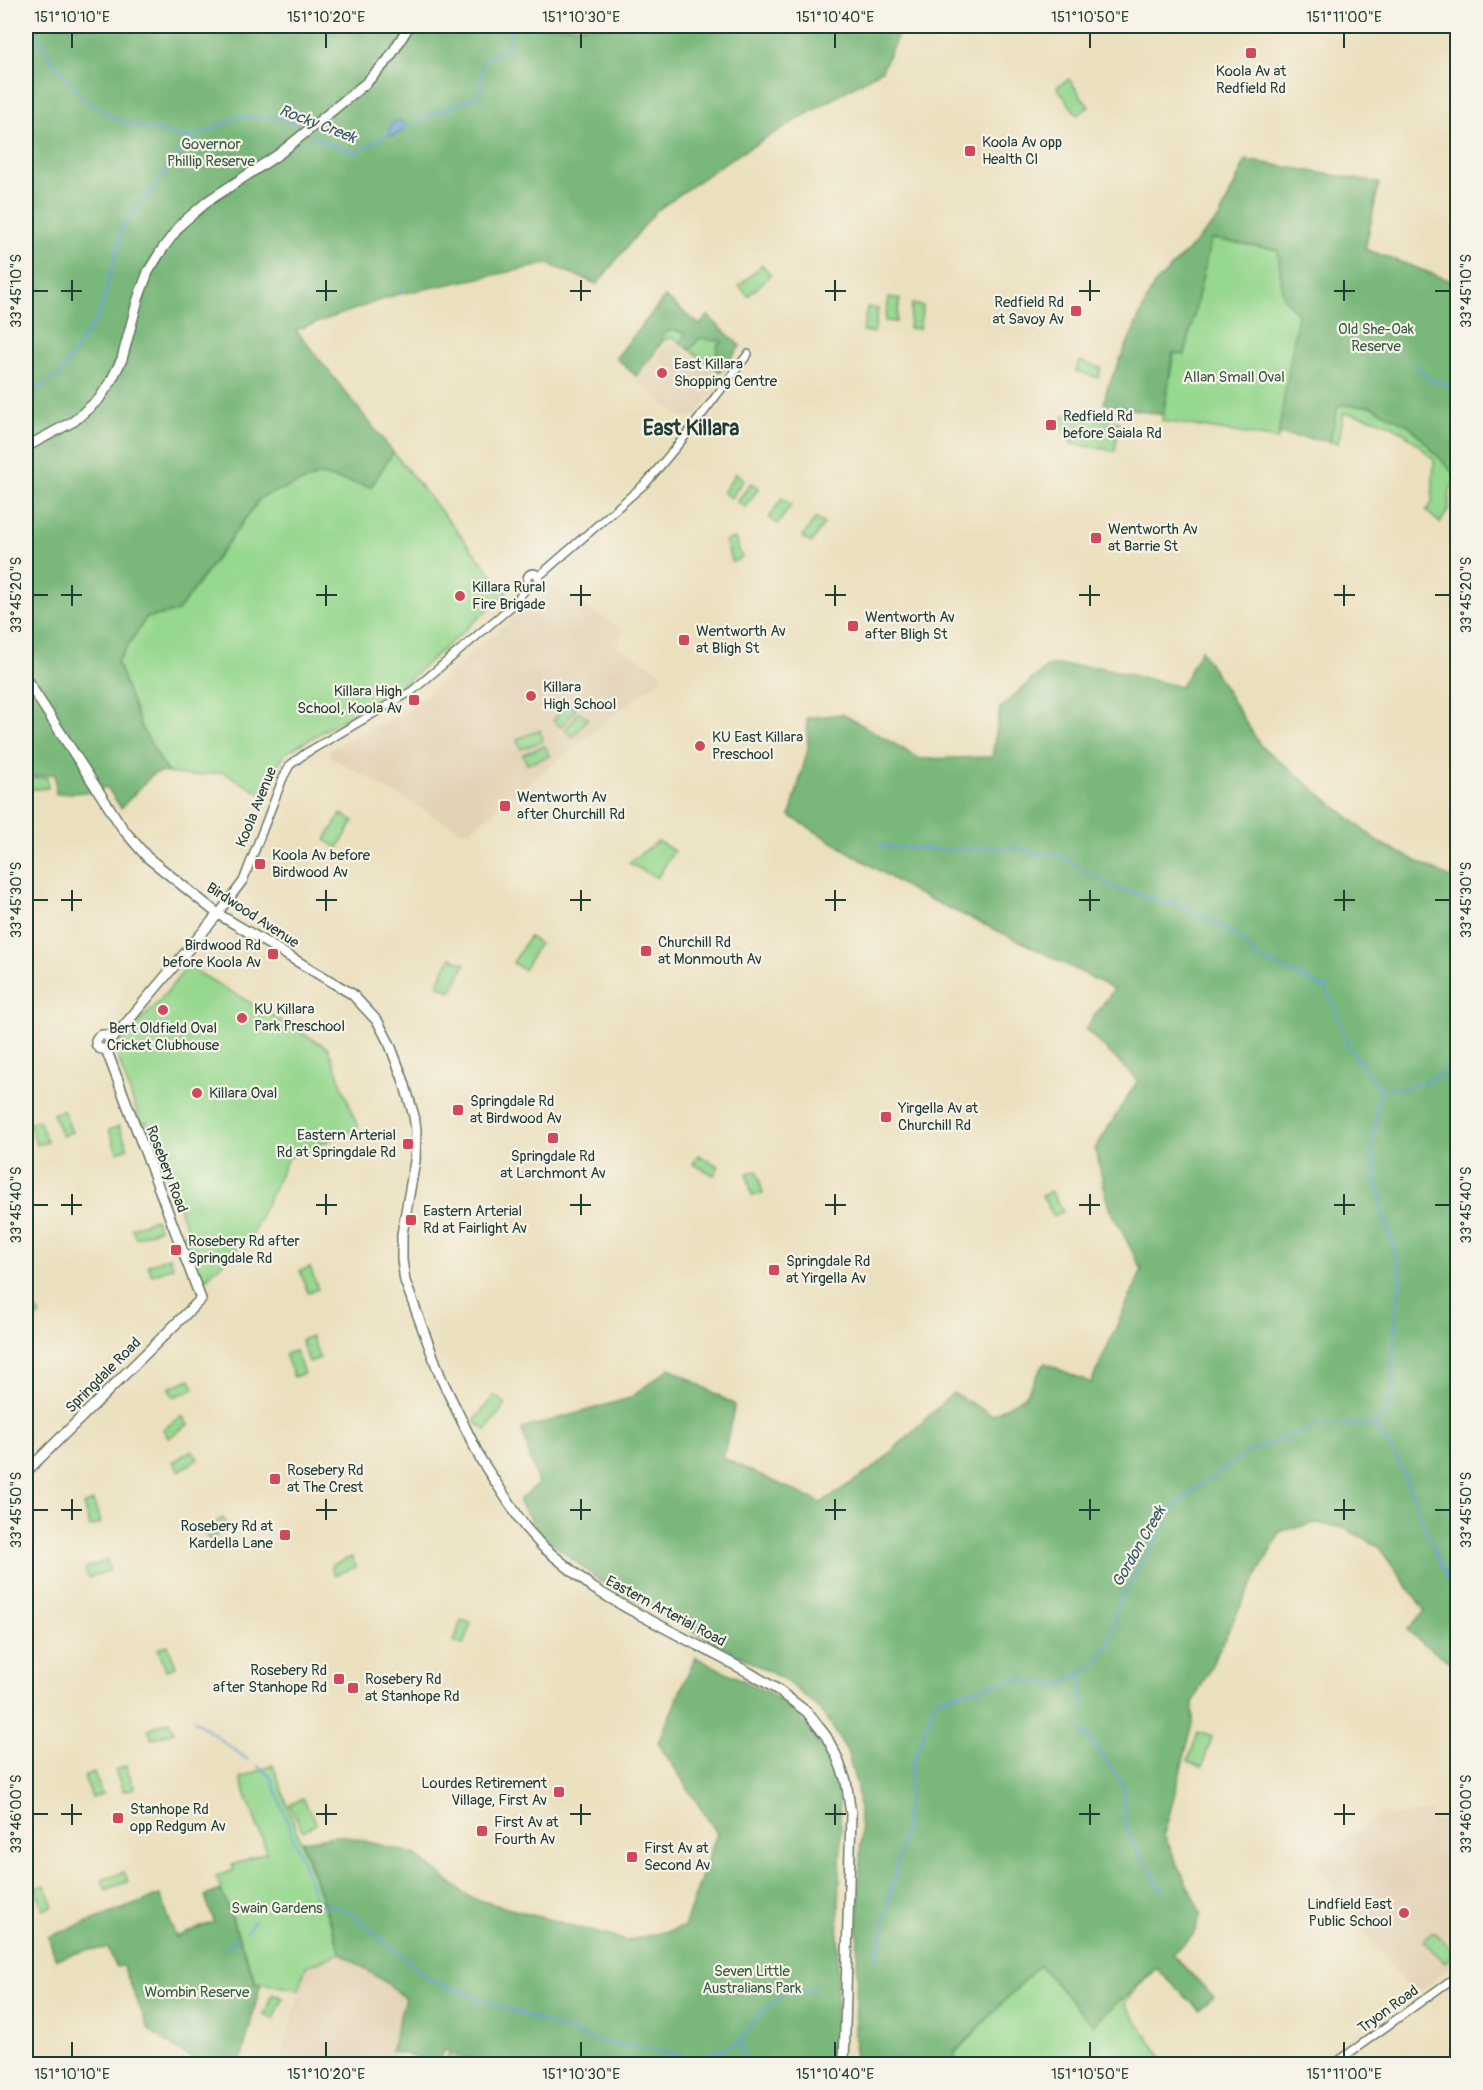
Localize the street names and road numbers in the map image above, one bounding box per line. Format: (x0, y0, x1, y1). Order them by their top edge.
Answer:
street label: Koola Avenue (232, 764, 281, 850)
street label: Birdwood Avenue (203, 878, 303, 953)
street label: Rosebery Road (141, 1123, 192, 1215)
street label: Springdale Road (62, 1334, 145, 1417)
street label: Eastern Arterial Road (602, 1572, 729, 1651)
street label: Tryon Road (1354, 1981, 1422, 2038)

